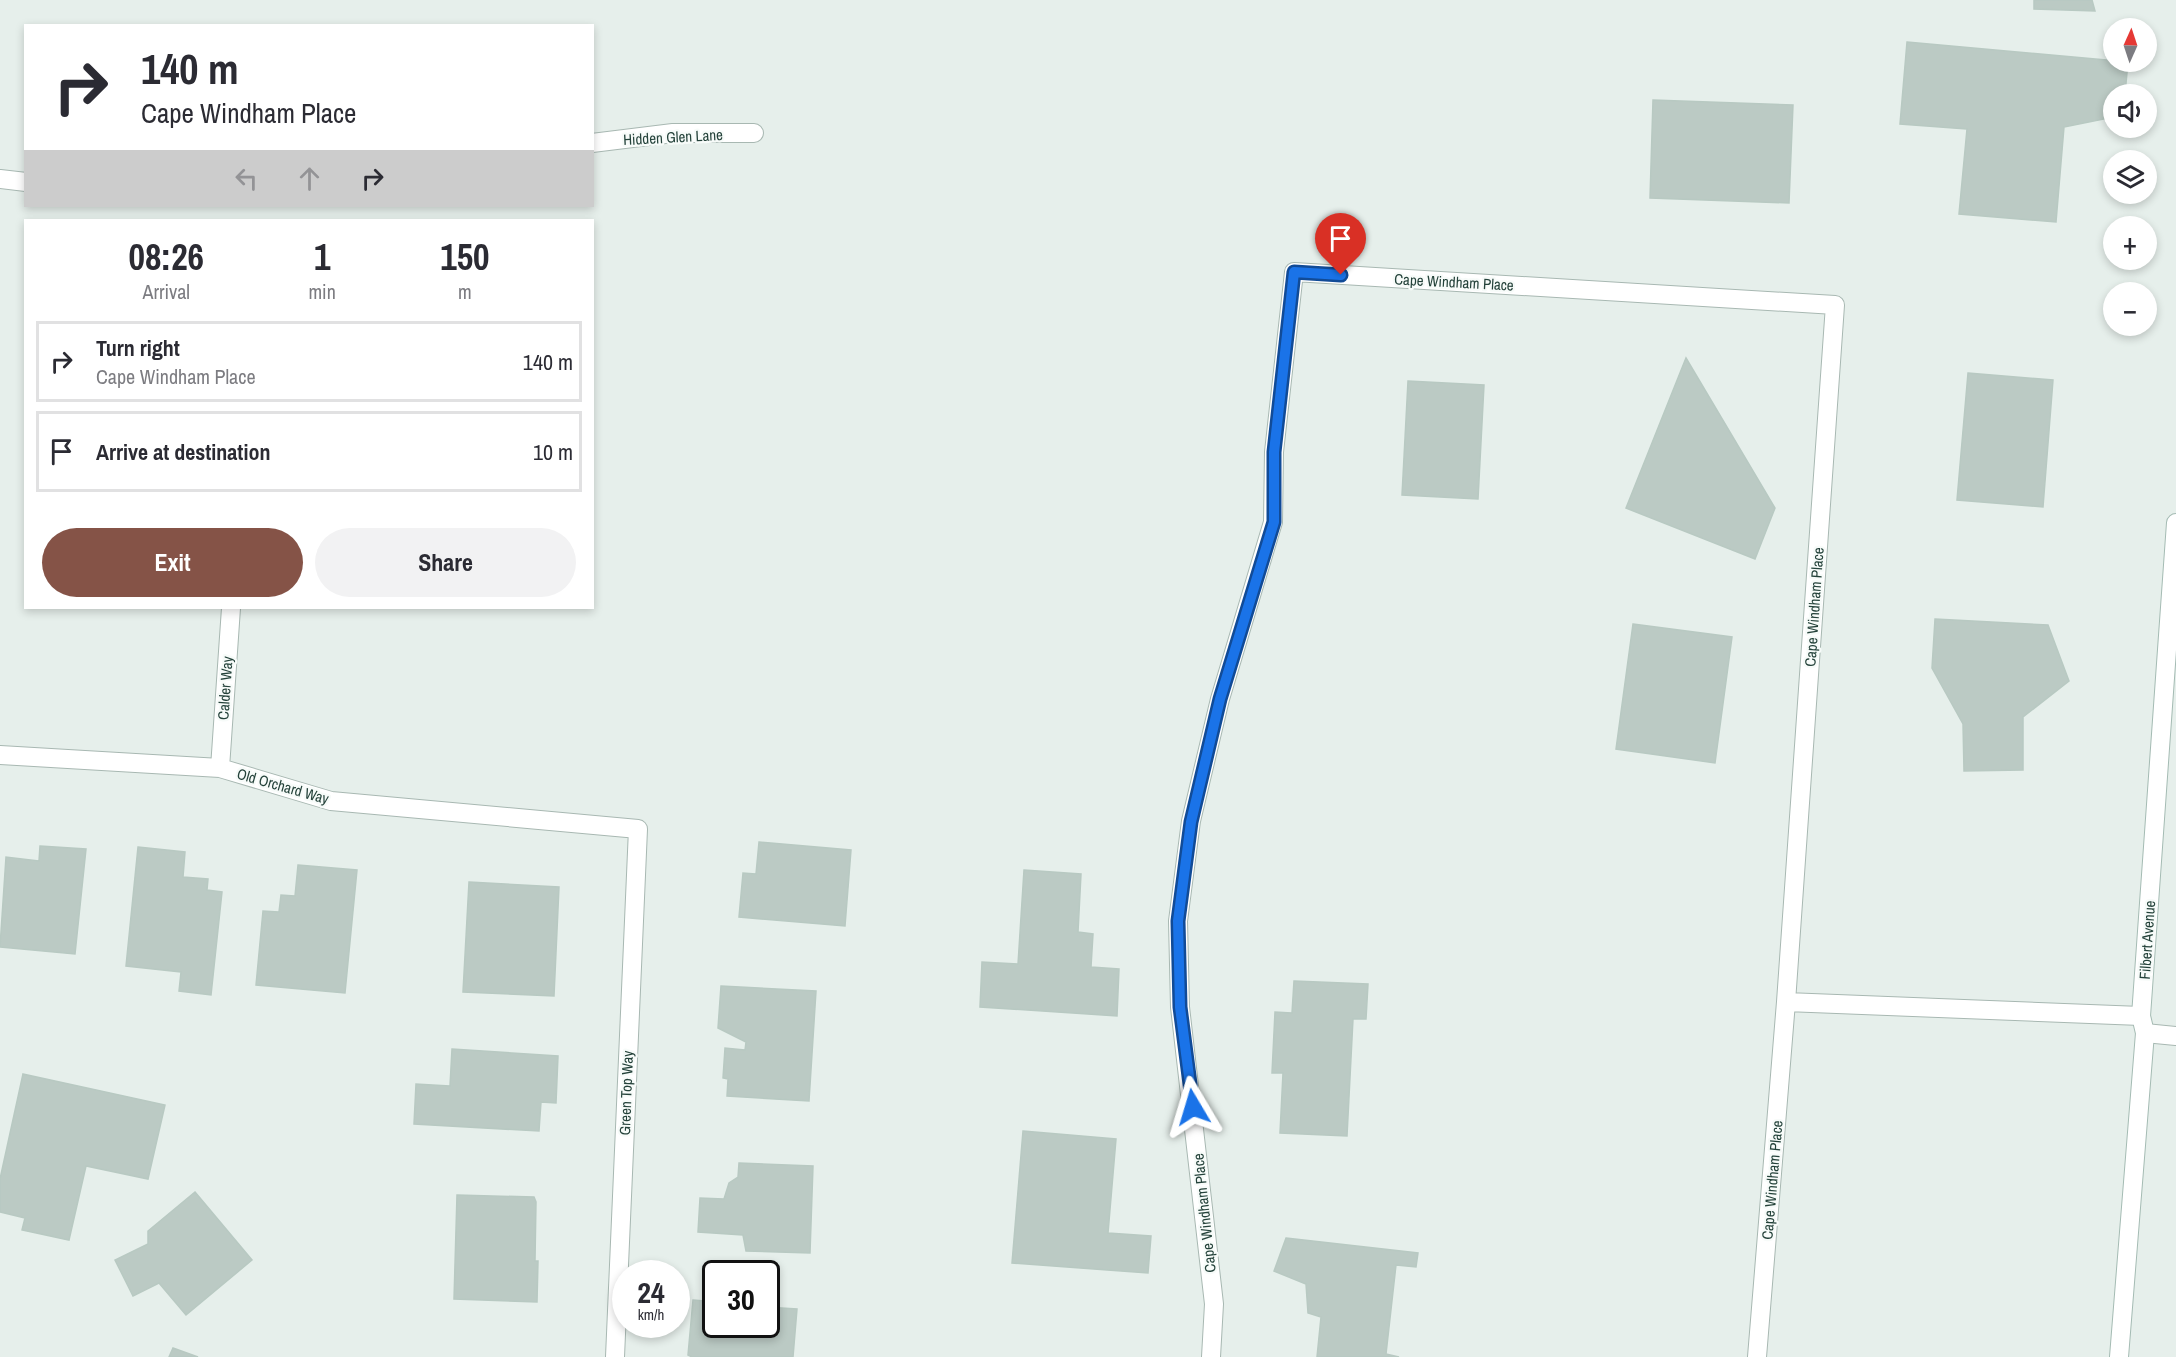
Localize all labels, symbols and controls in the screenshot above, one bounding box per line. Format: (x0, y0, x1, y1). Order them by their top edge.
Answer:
north arrow (2103, 18, 2157, 72)
map controls (2103, 18, 2157, 336)
text: 140 m (141, 41, 239, 97)
icon: right (42, 48, 120, 126)
button: sound (2103, 84, 2157, 138)
text: Cape Windham Place (141, 95, 356, 131)
street label: Hidden Glen Lane (623, 124, 724, 150)
button: layers (2103, 150, 2157, 204)
icon: left (230, 162, 263, 195)
icon: ahead (293, 162, 326, 195)
icon: right (356, 162, 389, 195)
pin (1315, 213, 1366, 275)
button: + (2103, 216, 2157, 270)
icon: arrive (1324, 222, 1357, 255)
text: 08:26 (128, 233, 204, 281)
text: 1 (314, 233, 330, 281)
text: 150 (440, 233, 490, 281)
street label: Cape Windham Place (1394, 268, 1514, 296)
text: Arrival (143, 278, 190, 305)
text: min (308, 278, 336, 305)
text: m (458, 278, 472, 305)
button: − (2103, 282, 2157, 336)
text: Turn right (96, 333, 180, 363)
icon: right (45, 345, 78, 378)
text: 140 m (523, 347, 573, 377)
text: Cape Windham Place (96, 363, 256, 390)
icon: arrive (45, 435, 78, 468)
text: Arrive at destination (96, 437, 270, 467)
text: 10 m (533, 437, 573, 467)
button: Exit (42, 528, 303, 597)
button: Share (315, 528, 576, 597)
street label: Cape Windham Place (1799, 546, 1829, 667)
street label: Calder Way (212, 655, 238, 721)
street label: Old Orchard Way (235, 763, 332, 809)
street label: Filbert Avenue (2134, 900, 2160, 980)
street label: Green Top Way (614, 1049, 638, 1136)
position arrow (1161, 1075, 1225, 1139)
street label: Cape Windham Place (1756, 1119, 1788, 1241)
street label: Cape Windham Place (1187, 1152, 1221, 1274)
speed limit sign: 30 (702, 1260, 780, 1338)
text: 24 (637, 1272, 665, 1312)
text: km/h (638, 1304, 664, 1325)

